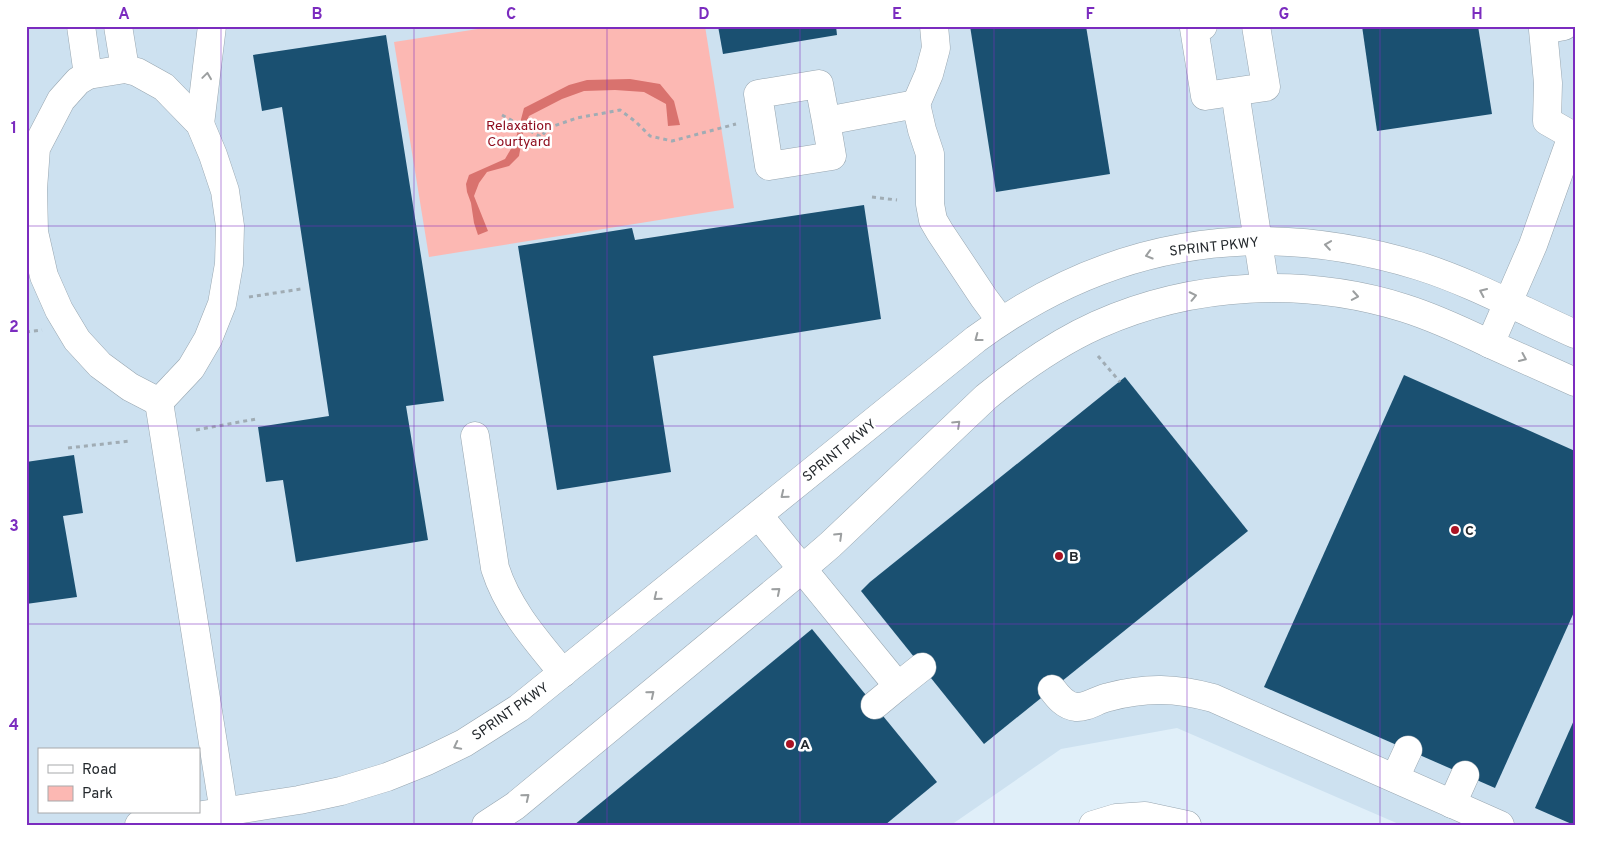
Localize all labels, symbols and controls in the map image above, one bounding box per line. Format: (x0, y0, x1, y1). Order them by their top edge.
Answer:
text: A (118, 5, 130, 25)
text: B (311, 5, 323, 25)
text: C (506, 5, 516, 25)
text: D (698, 5, 710, 25)
text: E (892, 5, 902, 25)
text: F (1085, 5, 1095, 25)
text: G (1279, 5, 1289, 25)
text: H (1471, 5, 1483, 25)
one-way arrow (201, 71, 211, 80)
park label: Relaxation Courtyard (486, 118, 552, 151)
text: 1 (11, 119, 17, 139)
street label: SPRINT PKWY (1169, 234, 1260, 261)
one-way arrow (1323, 240, 1331, 251)
one-way arrow (1145, 249, 1154, 260)
one-way arrow (1479, 287, 1488, 298)
one-way arrow (1189, 291, 1198, 301)
one-way arrow (1350, 291, 1359, 301)
text: 2 (9, 318, 19, 338)
one-way arrow (975, 332, 984, 340)
one-way arrow (1518, 352, 1527, 363)
street label: SPRINT PKWY (800, 416, 880, 486)
one-way arrow (951, 421, 960, 430)
one-way arrow (781, 490, 790, 498)
text: 3 (9, 517, 19, 537)
place label: C (1465, 523, 1474, 540)
marker: C (1449, 524, 1461, 536)
one-way arrow (833, 533, 842, 542)
place label: B (1069, 549, 1079, 566)
marker: B (1053, 550, 1065, 562)
one-way arrow (771, 588, 780, 596)
one-way arrow (654, 592, 663, 601)
street label: SPRINT PKWY (469, 679, 553, 745)
one-way arrow (646, 690, 655, 699)
text: 4 (9, 716, 19, 736)
place label: A (800, 737, 810, 754)
marker: A (784, 738, 796, 750)
one-way arrow (453, 740, 462, 750)
legend (38, 748, 200, 814)
text: Road (82, 761, 117, 780)
text: Park (82, 785, 113, 804)
one-way arrow (520, 793, 529, 802)

